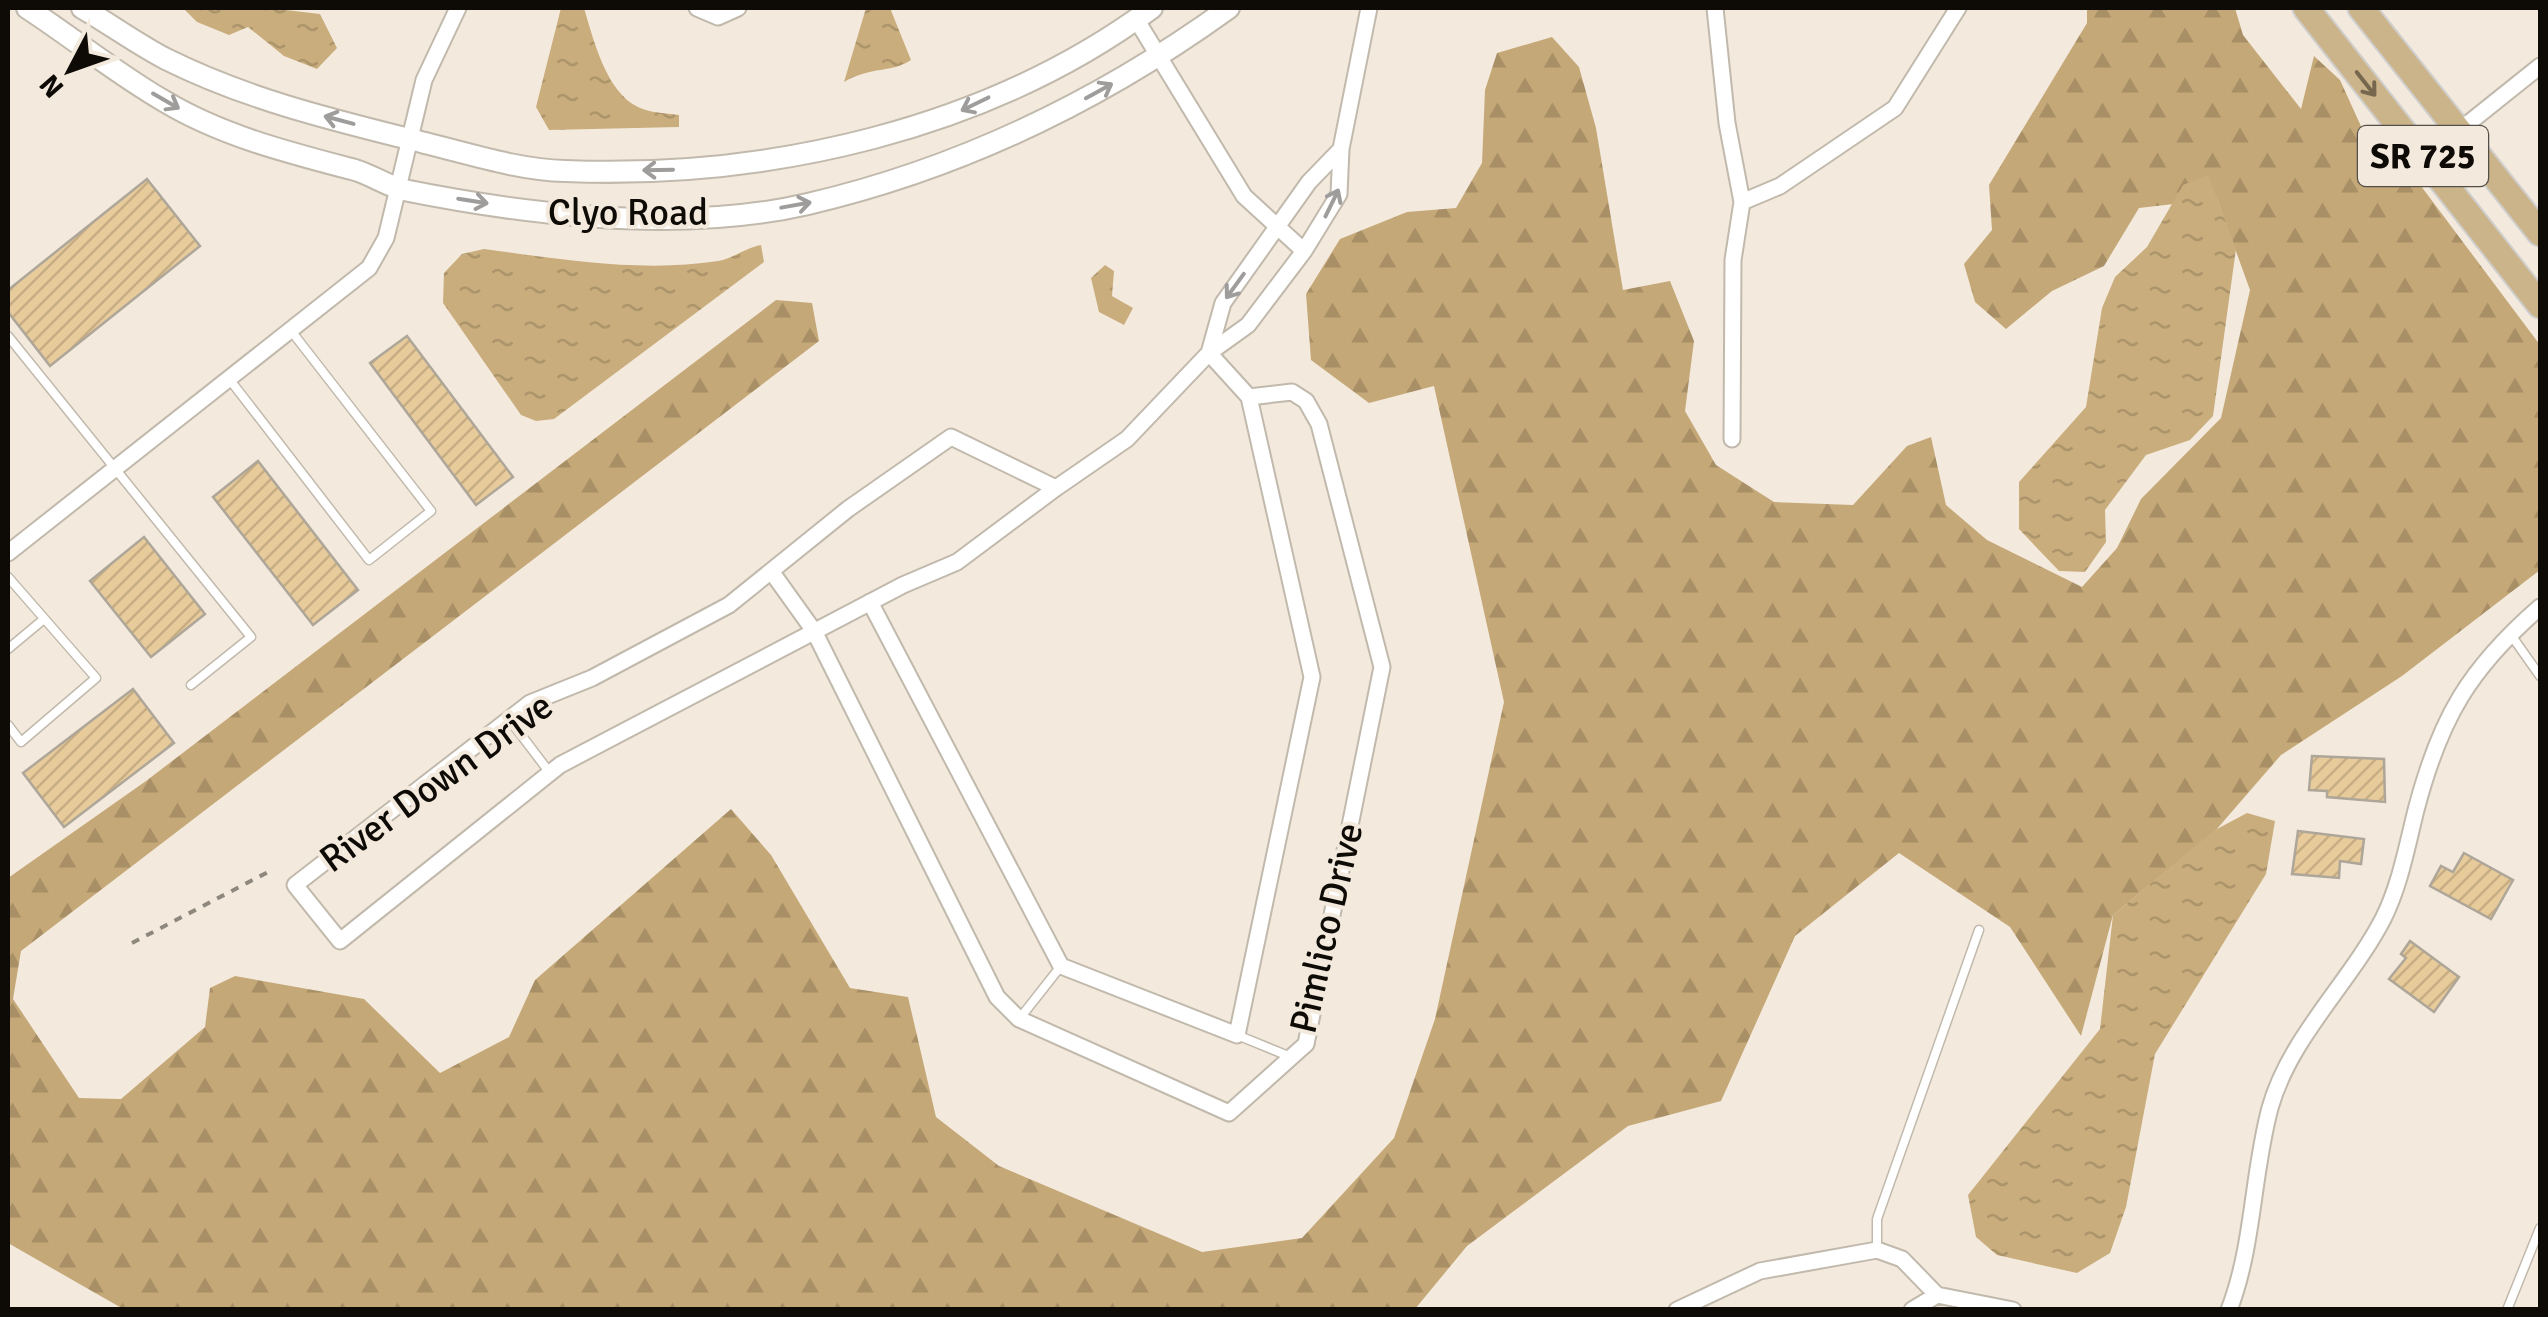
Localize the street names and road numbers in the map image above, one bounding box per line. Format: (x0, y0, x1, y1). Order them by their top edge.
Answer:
road number: SR 725 (2358, 126, 2488, 186)
street label: Clyo Road (548, 189, 708, 236)
street label: River Down Drive (311, 682, 562, 883)
street label: Pimlico Drive (1279, 818, 1373, 1038)

